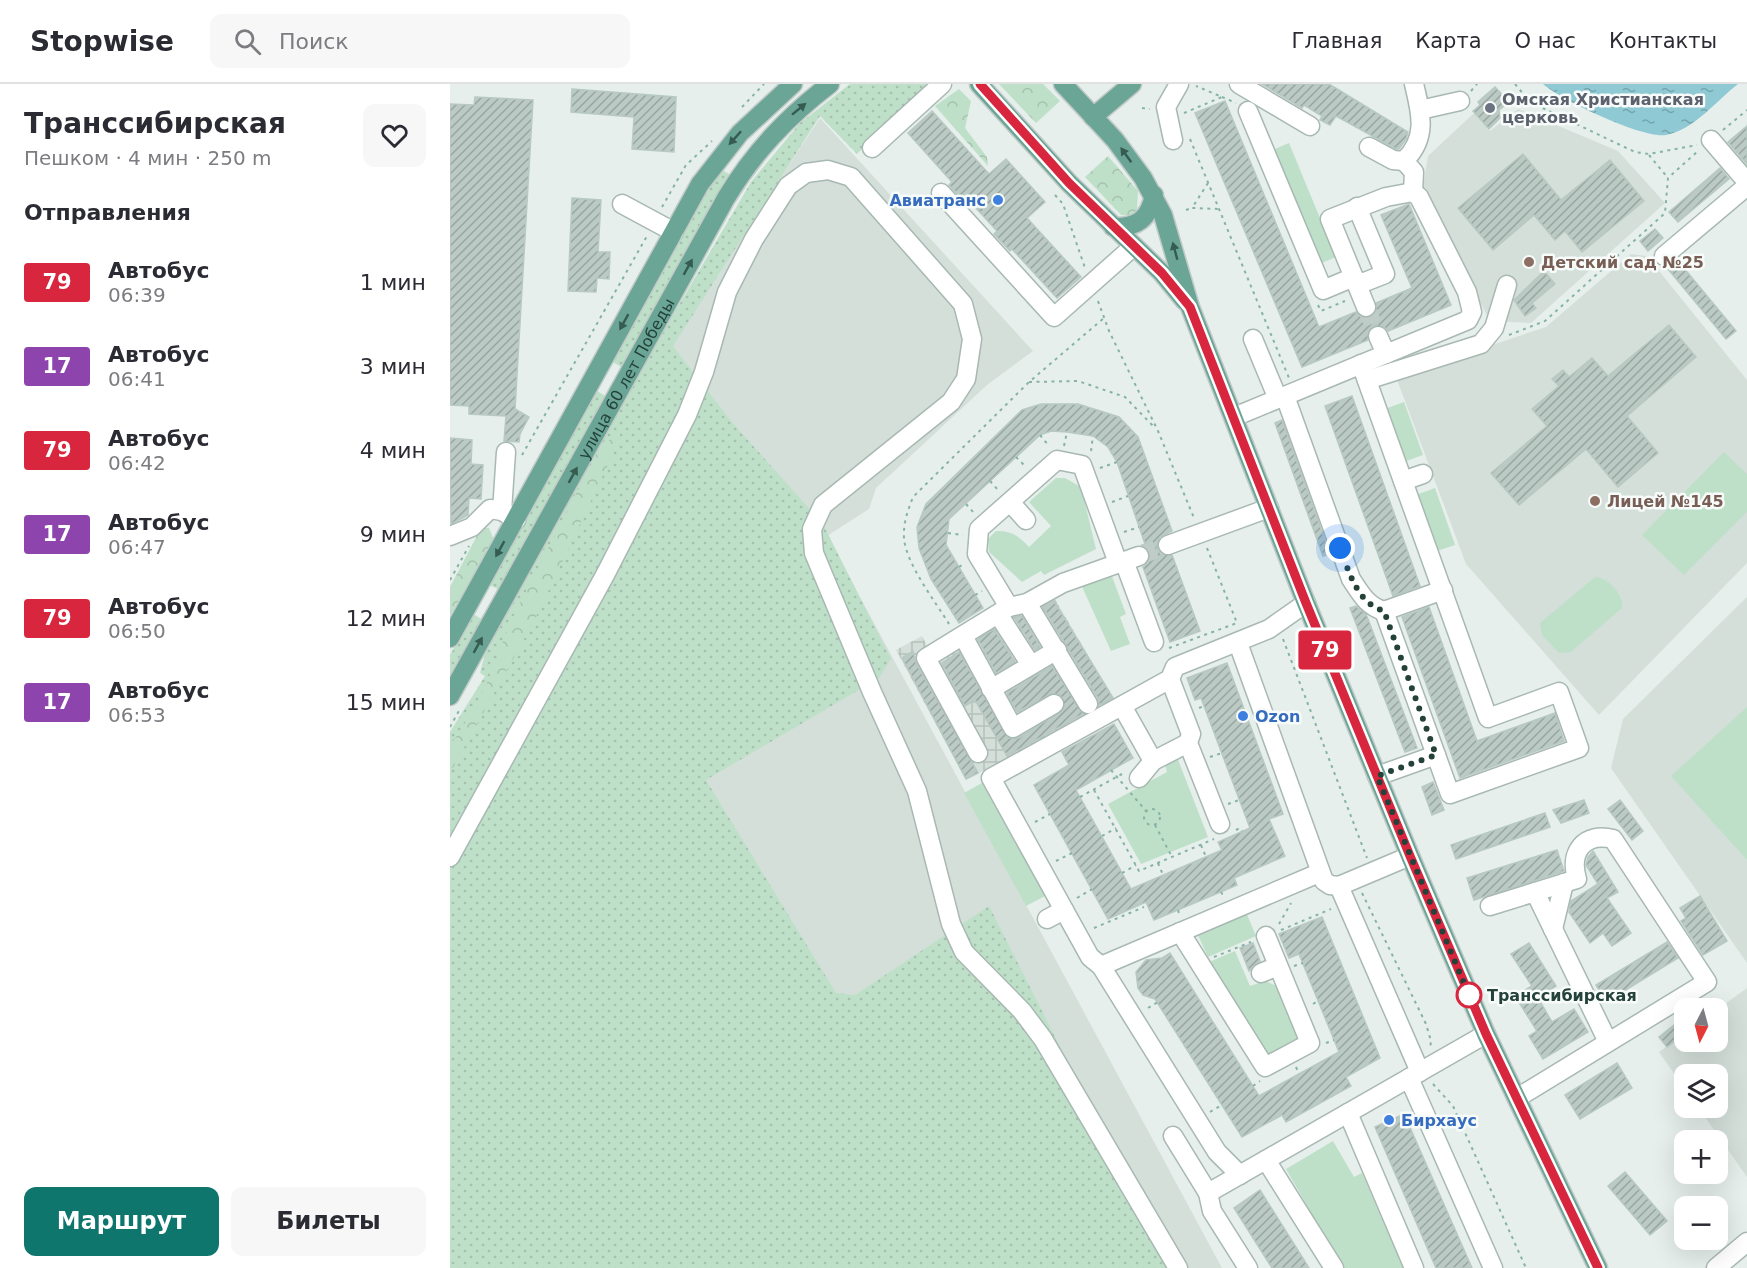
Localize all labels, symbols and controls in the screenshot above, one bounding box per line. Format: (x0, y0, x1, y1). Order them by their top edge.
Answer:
search box (210, 14, 630, 68)
text: Stopwise (30, 25, 174, 58)
icon: search (231, 25, 264, 58)
text: Поиск (279, 29, 349, 54)
text: Главная (1292, 29, 1382, 53)
text: Карта (1415, 29, 1482, 53)
text: О нас (1515, 29, 1576, 53)
text: Контакты (1609, 29, 1717, 53)
place label: Омская Христианская церковь (1502, 90, 1704, 127)
marker: Омская Христианская церковь (1483, 101, 1497, 115)
one-way arrow (791, 103, 806, 116)
button: heart (363, 104, 426, 167)
text: Транссибирская (24, 107, 286, 140)
one-way arrow (729, 130, 742, 145)
text: Пешком · 4 мин · 250 m (24, 146, 271, 170)
one-way arrow (1120, 147, 1132, 163)
place label: Авиатранс (889, 191, 986, 210)
marker: Авиатранс (991, 193, 1005, 207)
text: Отправления (24, 200, 191, 225)
one-way arrow (1170, 242, 1179, 260)
place label: Детский сад №25 (1541, 253, 1704, 272)
marker: Детский сад №25 (1522, 255, 1536, 269)
text: Автобус (108, 258, 210, 283)
one-way arrow (683, 259, 693, 276)
text: 79 (42, 270, 72, 294)
text: 1 мин (360, 270, 426, 295)
text: 06:39 (108, 283, 166, 307)
street label: улица 60 лет Победы (574, 295, 678, 462)
one-way arrow (618, 314, 629, 330)
text: Автобус (108, 342, 210, 367)
text: 17 (42, 354, 72, 378)
text: 3 мин (360, 354, 426, 379)
text: 06:41 (108, 367, 166, 391)
text: Автобус (108, 426, 210, 451)
text: 79 (42, 438, 72, 462)
text: 4 мин (360, 438, 426, 463)
text: 06:42 (108, 451, 166, 475)
one-way arrow (568, 466, 578, 483)
place label: Лицей №145 (1607, 492, 1724, 511)
marker: Лицей №145 (1588, 494, 1602, 508)
text: Автобус (108, 510, 210, 535)
text: 17 (42, 522, 72, 546)
text: 9 мин (360, 522, 426, 547)
your location (1325, 533, 1355, 563)
text: 06:47 (108, 535, 166, 559)
one-way arrow (495, 541, 505, 558)
text: Автобус (108, 594, 210, 619)
text: 79 (42, 606, 72, 630)
text: 12 мин (346, 606, 426, 631)
text: 06:50 (108, 619, 166, 643)
line badge: 79 (1298, 630, 1352, 670)
one-way arrow (473, 637, 484, 653)
text: 79 (1310, 638, 1340, 662)
text: Автобус (108, 678, 210, 703)
text: 17 (42, 690, 72, 714)
text: 15 мин (346, 690, 426, 715)
text: 06:53 (108, 703, 166, 727)
place label: Ozon (1255, 707, 1300, 726)
marker: Ozon (1236, 709, 1250, 723)
marker: Транссибирская (1456, 982, 1482, 1008)
place label: Транссибирская (1487, 986, 1637, 1005)
north arrow (1674, 998, 1728, 1052)
map controls (1674, 998, 1728, 1250)
button: layers (1674, 1064, 1728, 1118)
place label: Бирхаус (1401, 1111, 1477, 1130)
marker: Бирхаус (1382, 1113, 1396, 1127)
button: + (1674, 1130, 1728, 1184)
button: Маршрут (24, 1187, 219, 1256)
button: Билеты (231, 1187, 426, 1256)
button: − (1674, 1196, 1728, 1250)

